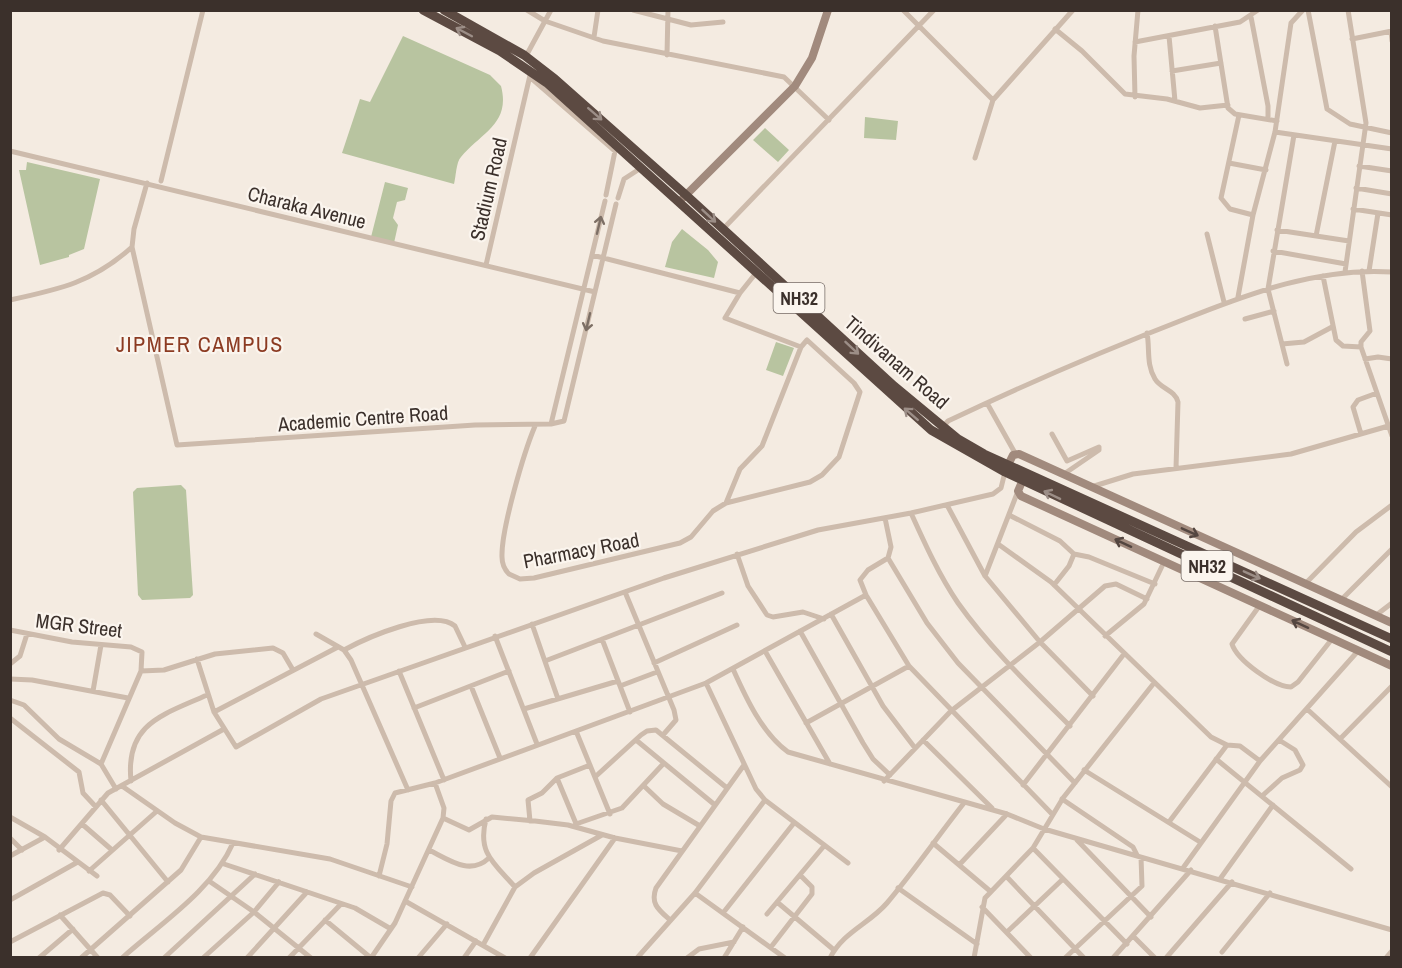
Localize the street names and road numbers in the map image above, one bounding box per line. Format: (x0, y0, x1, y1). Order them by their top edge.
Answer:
street label: Stadium Road (463, 135, 513, 243)
street label: Charaka Avenue (245, 179, 369, 235)
road number: NH32 (774, 283, 824, 313)
street label: Tindivanam Road (839, 309, 955, 415)
street label: Academic Centre Road (276, 399, 449, 437)
street label: Pharmacy Road (521, 526, 641, 574)
road number: NH32 (1182, 551, 1232, 581)
street label: MGR Street (34, 606, 124, 644)

